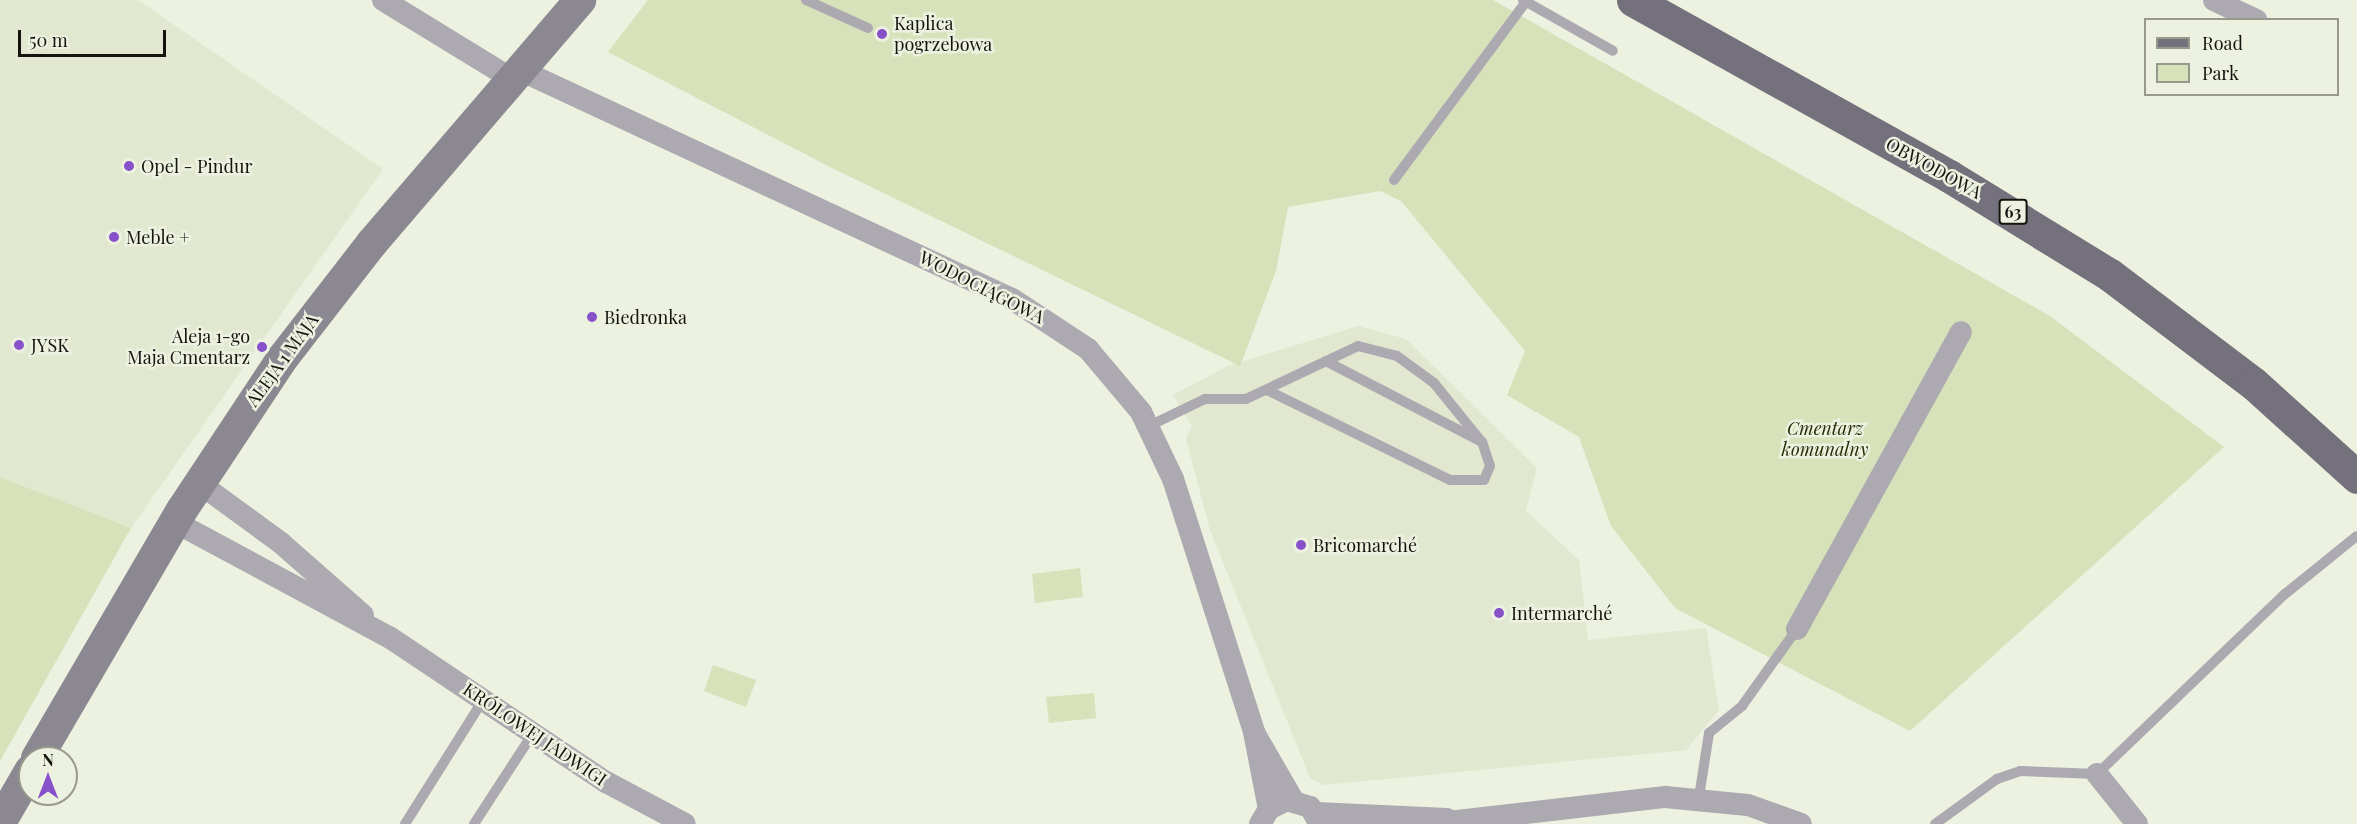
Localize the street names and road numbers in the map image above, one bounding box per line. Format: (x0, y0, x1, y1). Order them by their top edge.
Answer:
street label: OBWODOWA (1882, 133, 1986, 203)
road number: 63 (1998, 199, 2028, 225)
street label: WODOCIĄGOWA (916, 246, 1048, 328)
street label: ALEJA 1 MAJA (241, 309, 323, 411)
street label: KRÓLOWEJ JADWIGI (459, 678, 611, 790)

